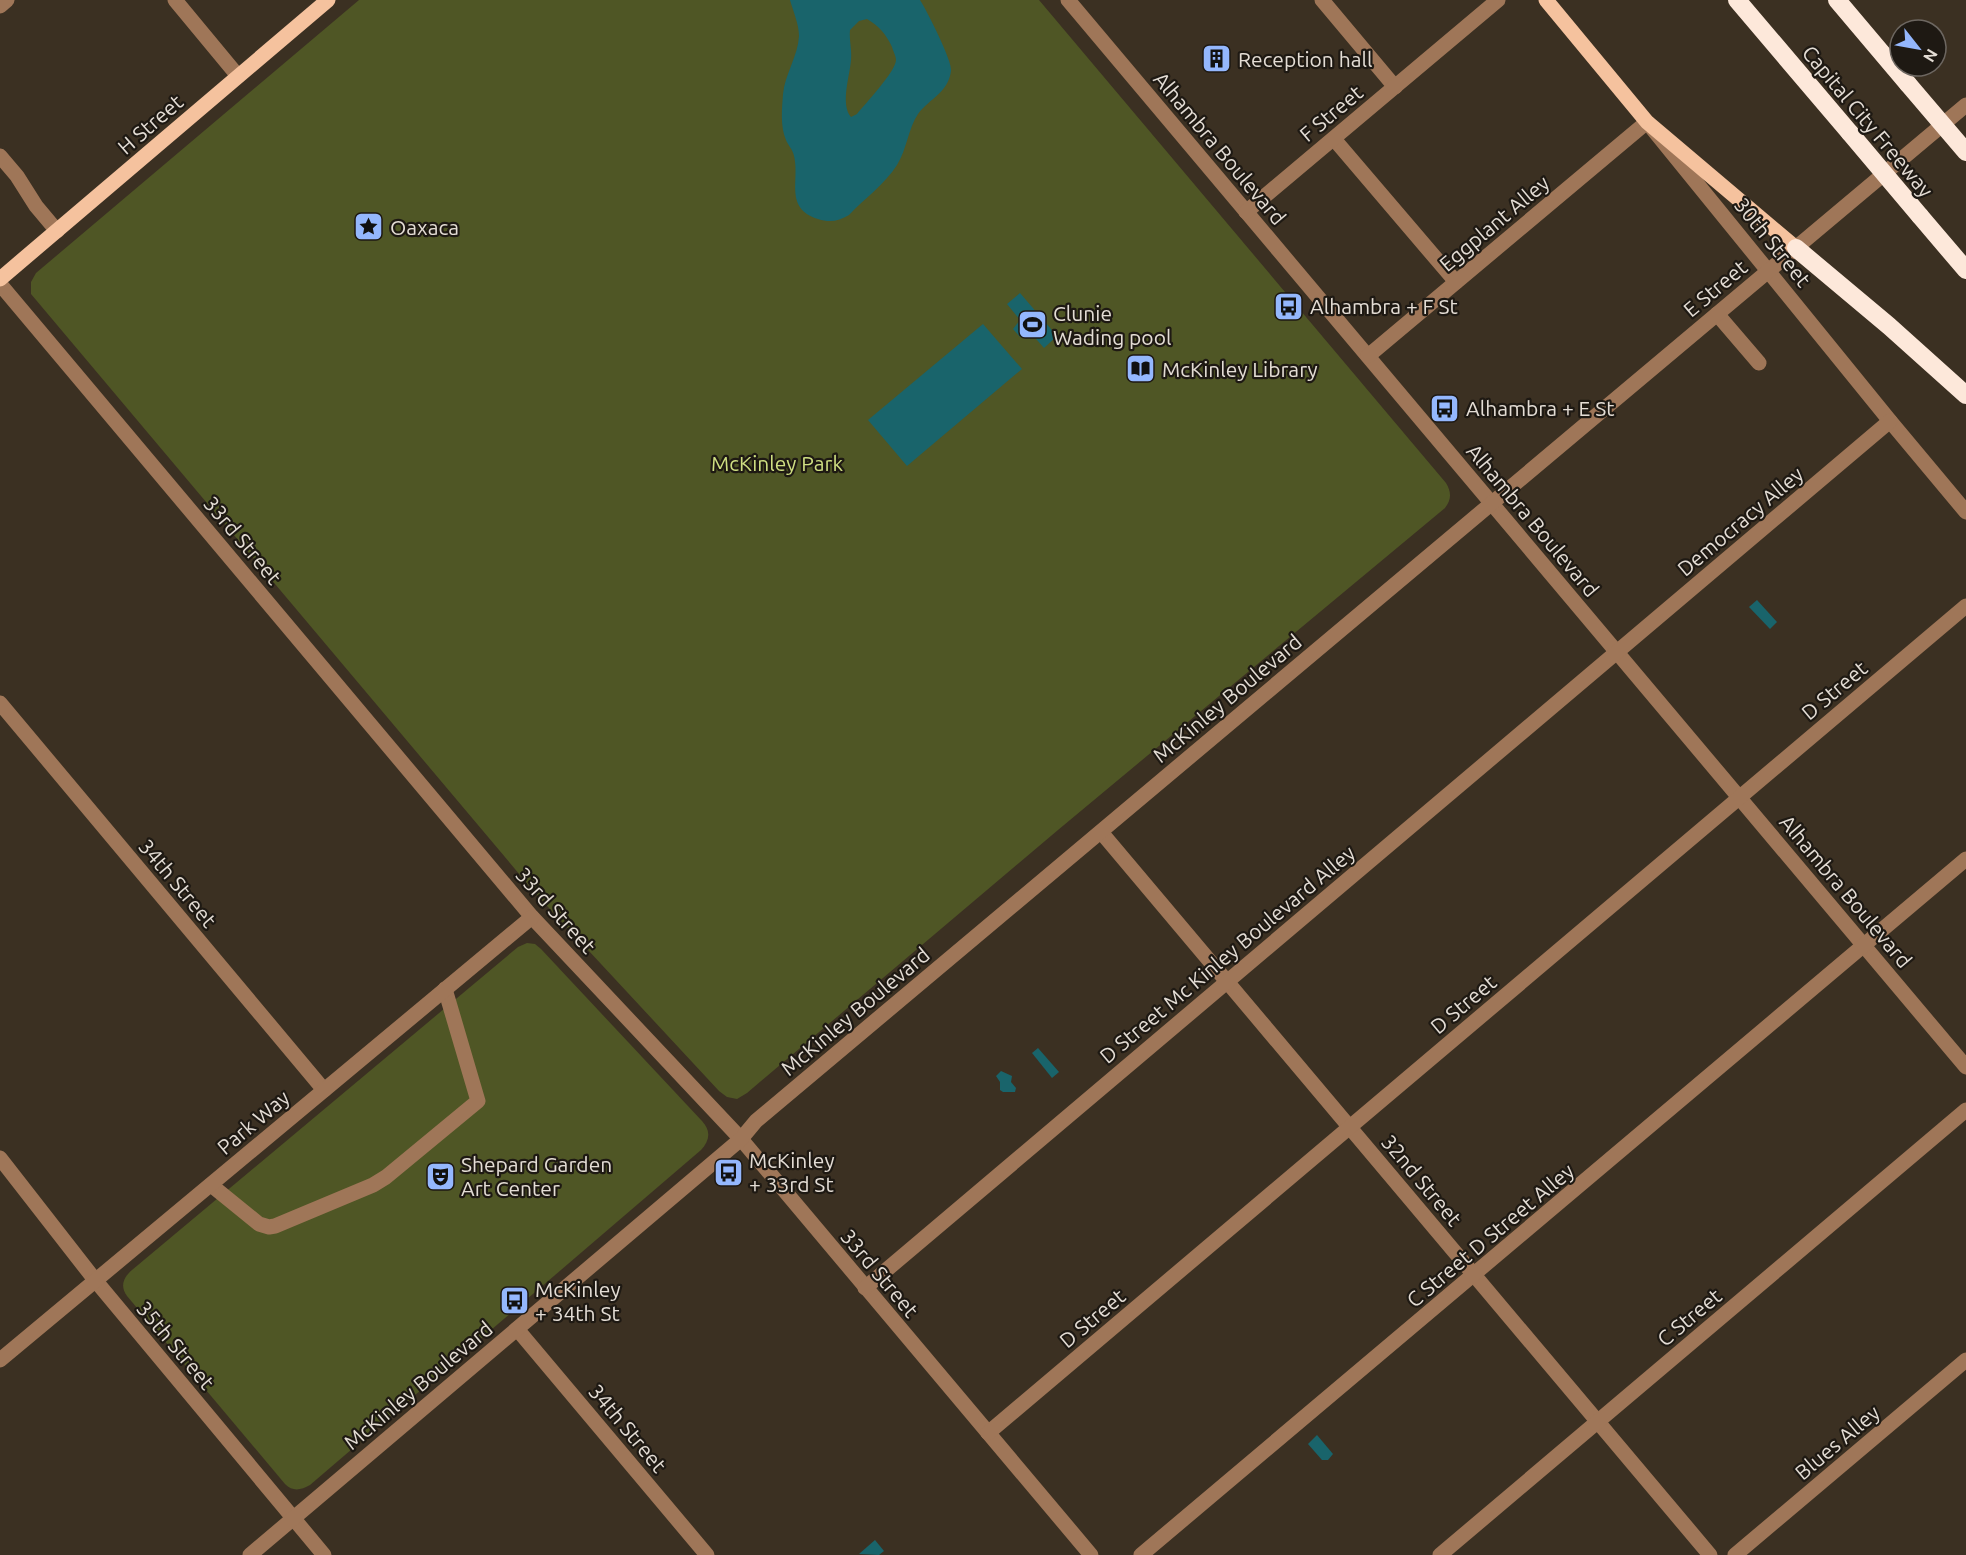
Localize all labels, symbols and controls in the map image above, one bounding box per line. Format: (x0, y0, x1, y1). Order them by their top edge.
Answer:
north arrow (1888, 18, 1948, 78)
street label: Capital City Freeway (1798, 40, 1938, 202)
building icon: Reception hall (1201, 43, 1233, 75)
text: N (1920, 46, 1942, 65)
place label: Reception hall (1238, 47, 1372, 71)
street label: Alhambra Boulevard (1149, 67, 1291, 229)
street label: F Street (1295, 80, 1367, 146)
street label: H Street (113, 89, 187, 159)
street label: Eggplant Alley (1434, 170, 1554, 276)
street label: 30th Street (1730, 193, 1816, 291)
place icon: Oaxaca (353, 211, 385, 243)
place label: Oaxaca (390, 215, 459, 239)
street label: E Street (1678, 255, 1752, 321)
bus stop icon: Alhambra + F St (1273, 290, 1305, 322)
place label: Alhambra + F St (1310, 294, 1458, 318)
place label: Clunie Wading pool (1053, 301, 1171, 349)
sports icon: Clunie Wading pool (1016, 309, 1048, 341)
library icon: McKinley Library (1125, 353, 1157, 385)
place label: McKinley Library (1162, 357, 1318, 381)
bus stop icon: Alhambra + E St (1429, 392, 1461, 424)
place label: Alhambra + E St (1466, 396, 1614, 420)
street label: Alhambra Boulevard (1462, 439, 1604, 601)
park label: McKinley Park (711, 451, 843, 475)
street label: Democracy Alley (1672, 461, 1808, 581)
street label: 33rd Street (199, 491, 287, 589)
street label: McKinley Boulevard (1148, 629, 1306, 767)
street label: D Street (1796, 656, 1872, 724)
street label: Alhambra Boulevard (1775, 810, 1917, 972)
street label: 34th Street (134, 834, 222, 932)
street label: D Street Mc Kinley Boulevard Alley (1095, 840, 1359, 1068)
street label: 33rd Street (511, 862, 601, 958)
street label: McKinley Boulevard (776, 942, 934, 1080)
street label: D Street (1425, 970, 1501, 1038)
street label: Park Way (212, 1085, 294, 1159)
street label: 32nd Street (1377, 1130, 1467, 1230)
place label: McKinley + 33rd St (749, 1148, 835, 1196)
place label: Shepard Garden Art Center (461, 1152, 612, 1200)
bus stop icon: McKinley + 33rd St (712, 1156, 744, 1188)
street label: C Street D Street Alley (1402, 1158, 1578, 1312)
theatre icon: Shepard Garden Art Center (424, 1160, 456, 1192)
street label: 33rd Street (836, 1224, 924, 1322)
place label: McKinley + 34th St (535, 1277, 621, 1325)
street label: C Street (1652, 1283, 1726, 1351)
street label: D Street (1054, 1284, 1130, 1352)
bus stop icon: McKinley + 34th St (498, 1285, 530, 1317)
street label: 35th Street (132, 1296, 220, 1394)
street label: McKinley Boulevard (339, 1316, 497, 1454)
street label: 34th Street (584, 1379, 672, 1477)
street label: Blues Alley (1790, 1400, 1884, 1484)

